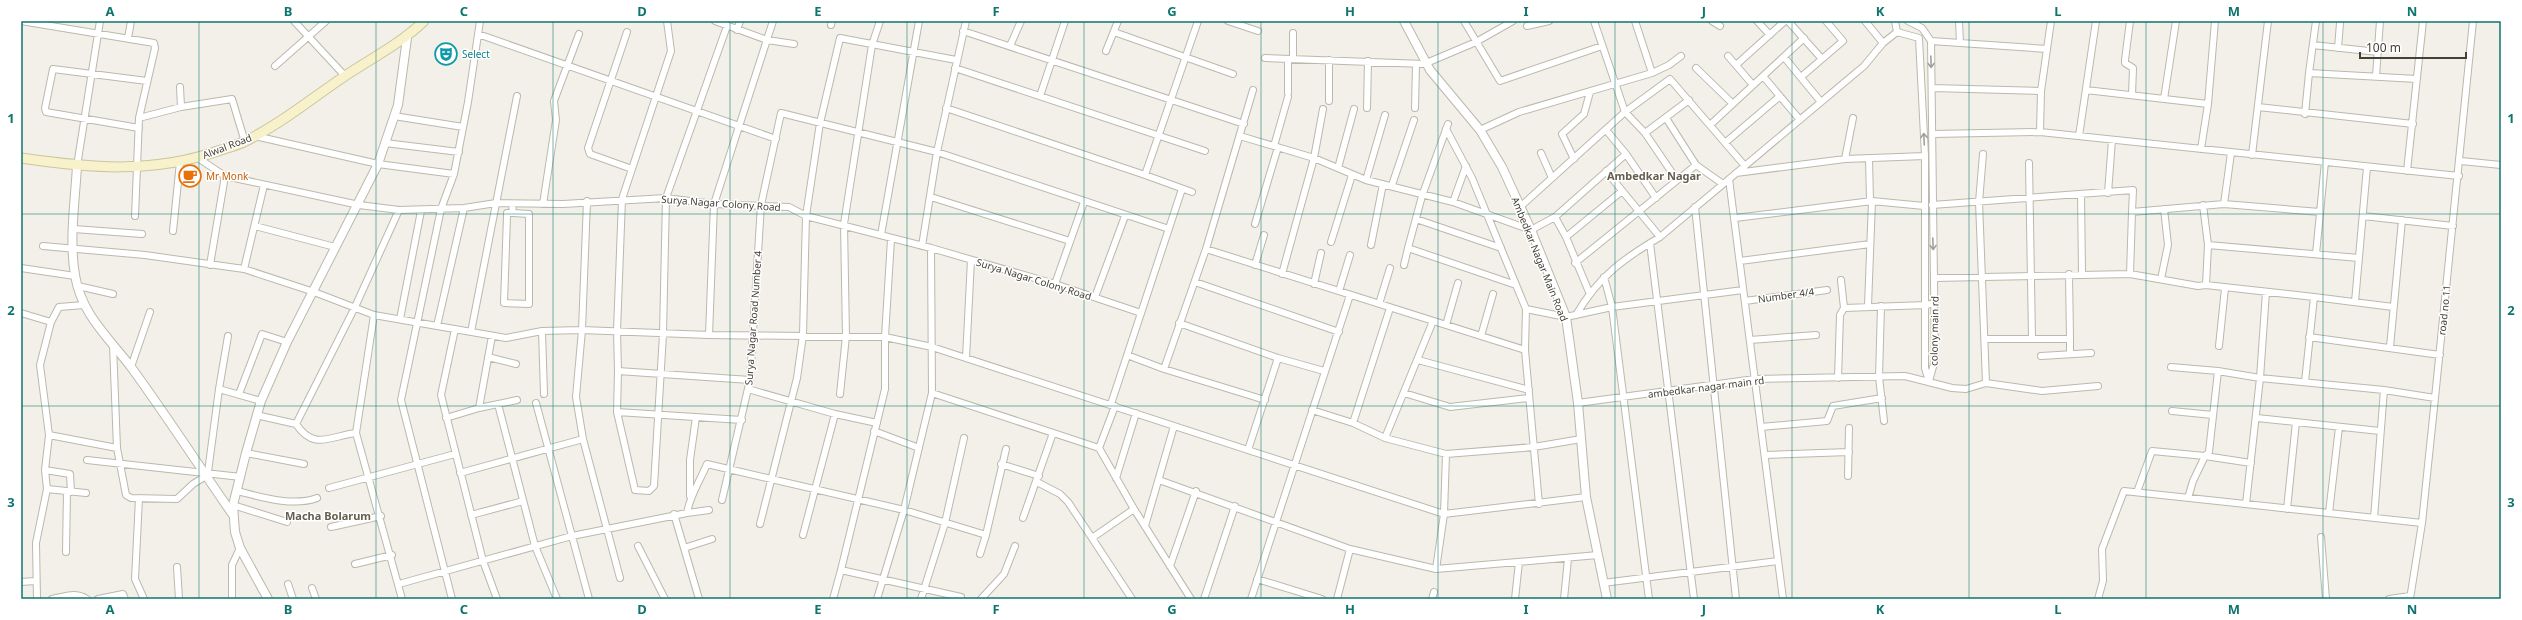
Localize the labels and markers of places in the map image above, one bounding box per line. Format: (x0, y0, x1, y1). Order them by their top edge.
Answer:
theatre icon: Select (433, 41, 459, 67)
place label: Select (462, 47, 490, 61)
cafe icon: Mr Monk (177, 163, 203, 189)
place label: Mr Monk (206, 169, 249, 183)

